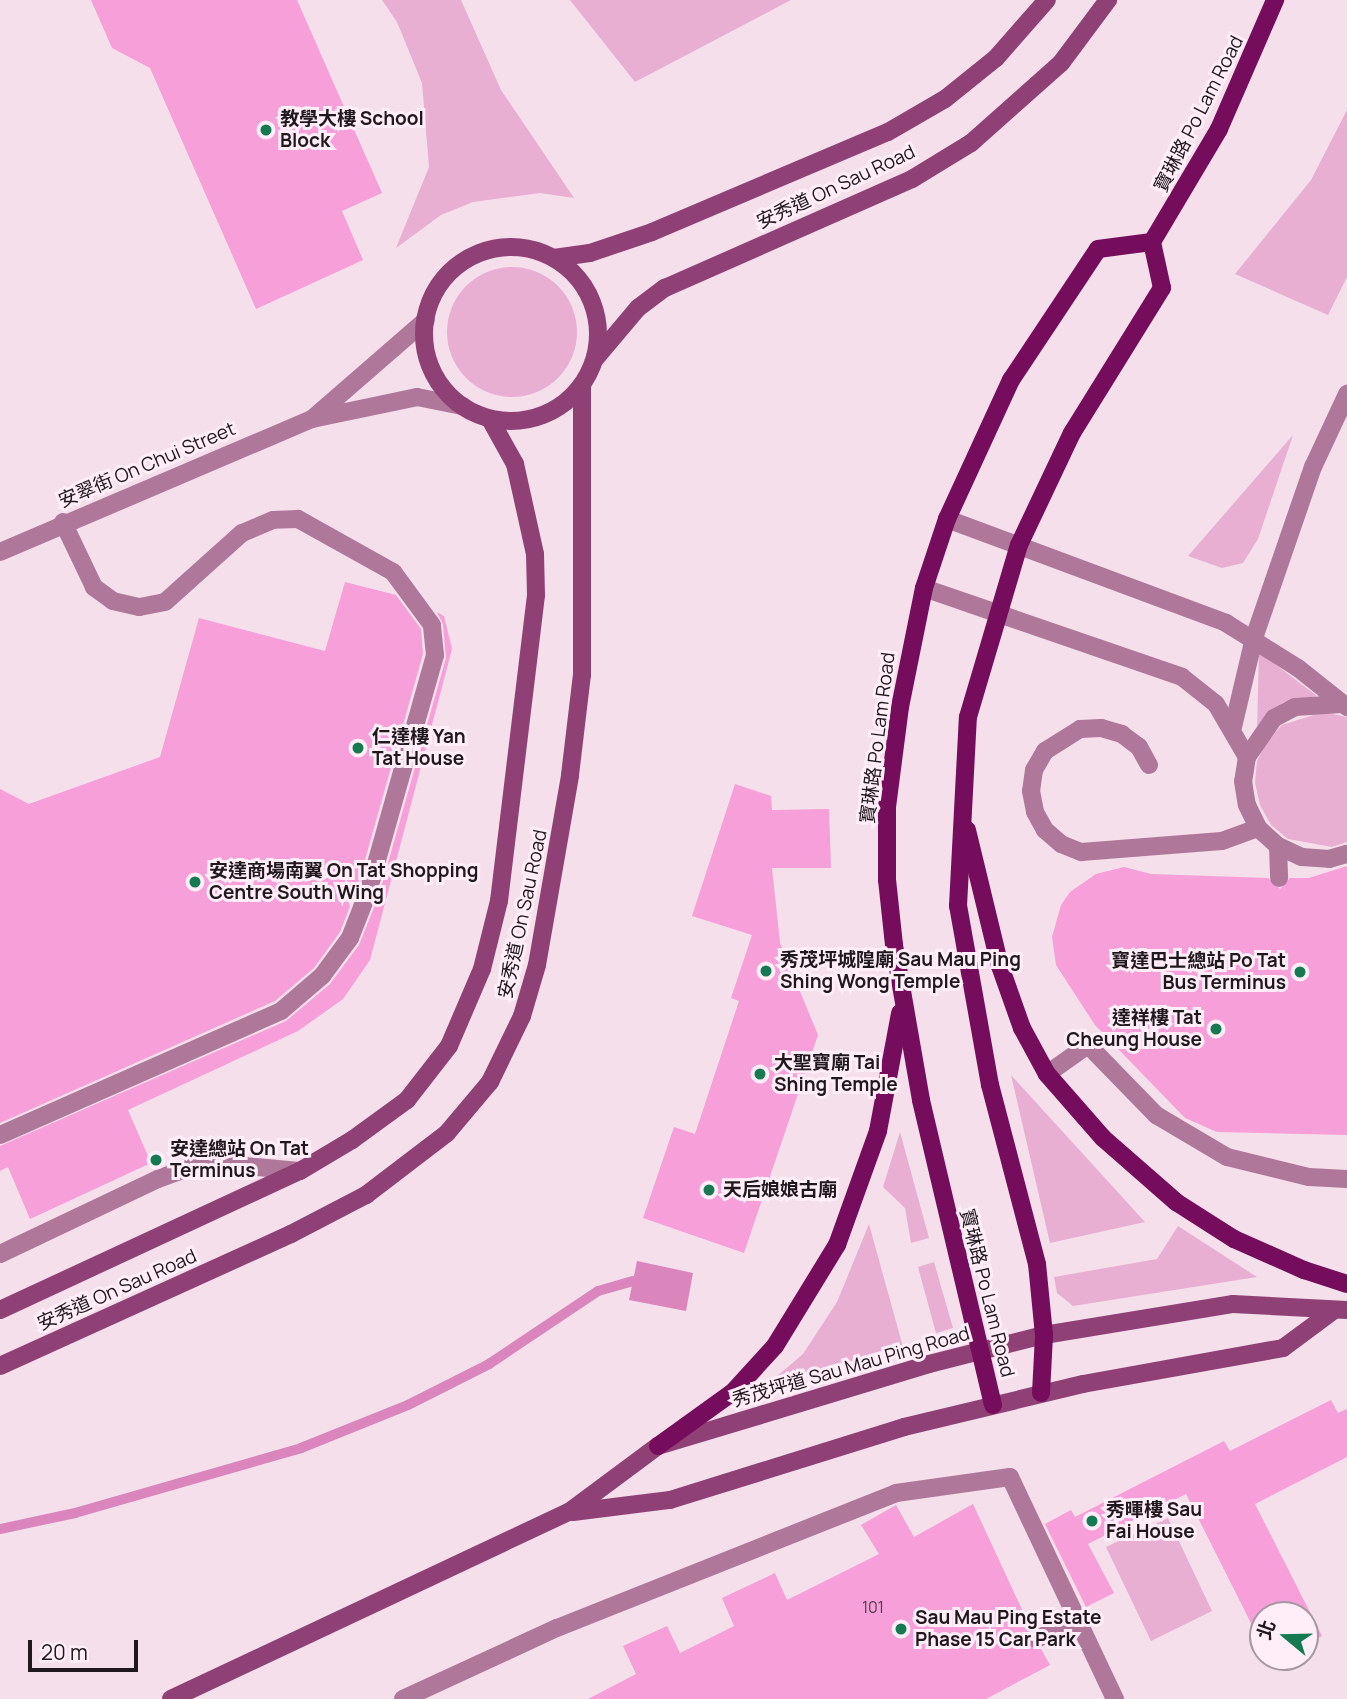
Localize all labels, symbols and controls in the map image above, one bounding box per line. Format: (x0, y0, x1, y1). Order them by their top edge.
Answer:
street label: 寶琳路 Po Lam Road (1150, 32, 1248, 196)
place label: 教學大樓 School Block (280, 108, 424, 152)
marker: 教學大樓 School Block (258, 122, 274, 138)
street label: 安秀道 On Sau Road (753, 140, 919, 234)
street label: 安翠街 On Chui Street (55, 417, 239, 513)
street label: 寶琳路 Po Lam Road (856, 651, 900, 825)
place label: 仁達樓 Yan Tat House (372, 726, 466, 770)
marker: 仁達樓 Yan Tat House (350, 740, 366, 756)
street label: 安秀道 On Sau Road (494, 828, 552, 1000)
place label: 安達商場南翼 On Tat Shopping Centre South Wing (209, 860, 478, 904)
marker: 安達商場南翼 On Tat Shopping Centre South Wing (187, 874, 203, 890)
place label: 秀茂坪城隍廟 Sau Mau Ping Shing Wong Temple (780, 949, 1021, 993)
place label: 寶達巴士總站 Po Tat Bus Terminus (1111, 950, 1286, 994)
marker: 秀茂坪城隍廟 Sau Mau Ping Shing Wong Temple (758, 963, 774, 979)
marker: 寶達巴士總站 Po Tat Bus Terminus (1292, 964, 1308, 980)
place label: 達祥樓 Tat Cheung House (1066, 1007, 1202, 1051)
marker: 達祥樓 Tat Cheung House (1208, 1021, 1224, 1037)
place label: 大聖寶廟 Tai Shing Temple (774, 1052, 898, 1096)
marker: 大聖寶廟 Tai Shing Temple (752, 1066, 768, 1082)
place label: 安達總站 On Tat Terminus (170, 1138, 309, 1182)
marker: 安達總站 On Tat Terminus (148, 1152, 164, 1168)
place label: 天后娘娘古廟 (723, 1179, 837, 1201)
marker: 天后娘娘古廟 (701, 1182, 717, 1198)
street label: 寶琳路 Po Lam Road (955, 1207, 1019, 1379)
street label: 安秀道 On Sau Road (34, 1245, 200, 1335)
street label: 秀茂坪道 Sau Mau Ping Road (730, 1322, 972, 1412)
place label: 秀暉樓 Sau Fai House (1106, 1499, 1202, 1543)
marker: 秀暉樓 Sau Fai House (1084, 1513, 1100, 1529)
house number: 101 (862, 1597, 884, 1617)
north arrow (1249, 1601, 1319, 1671)
place label: Sau Mau Ping Estate Phase 15 Car Park (915, 1607, 1102, 1651)
text: 北 (1251, 1617, 1281, 1643)
marker: Sau Mau Ping Estate Phase 15 Car Park (893, 1621, 909, 1637)
scale bar (32, 1626, 142, 1670)
text: 20 m (41, 1638, 88, 1666)

